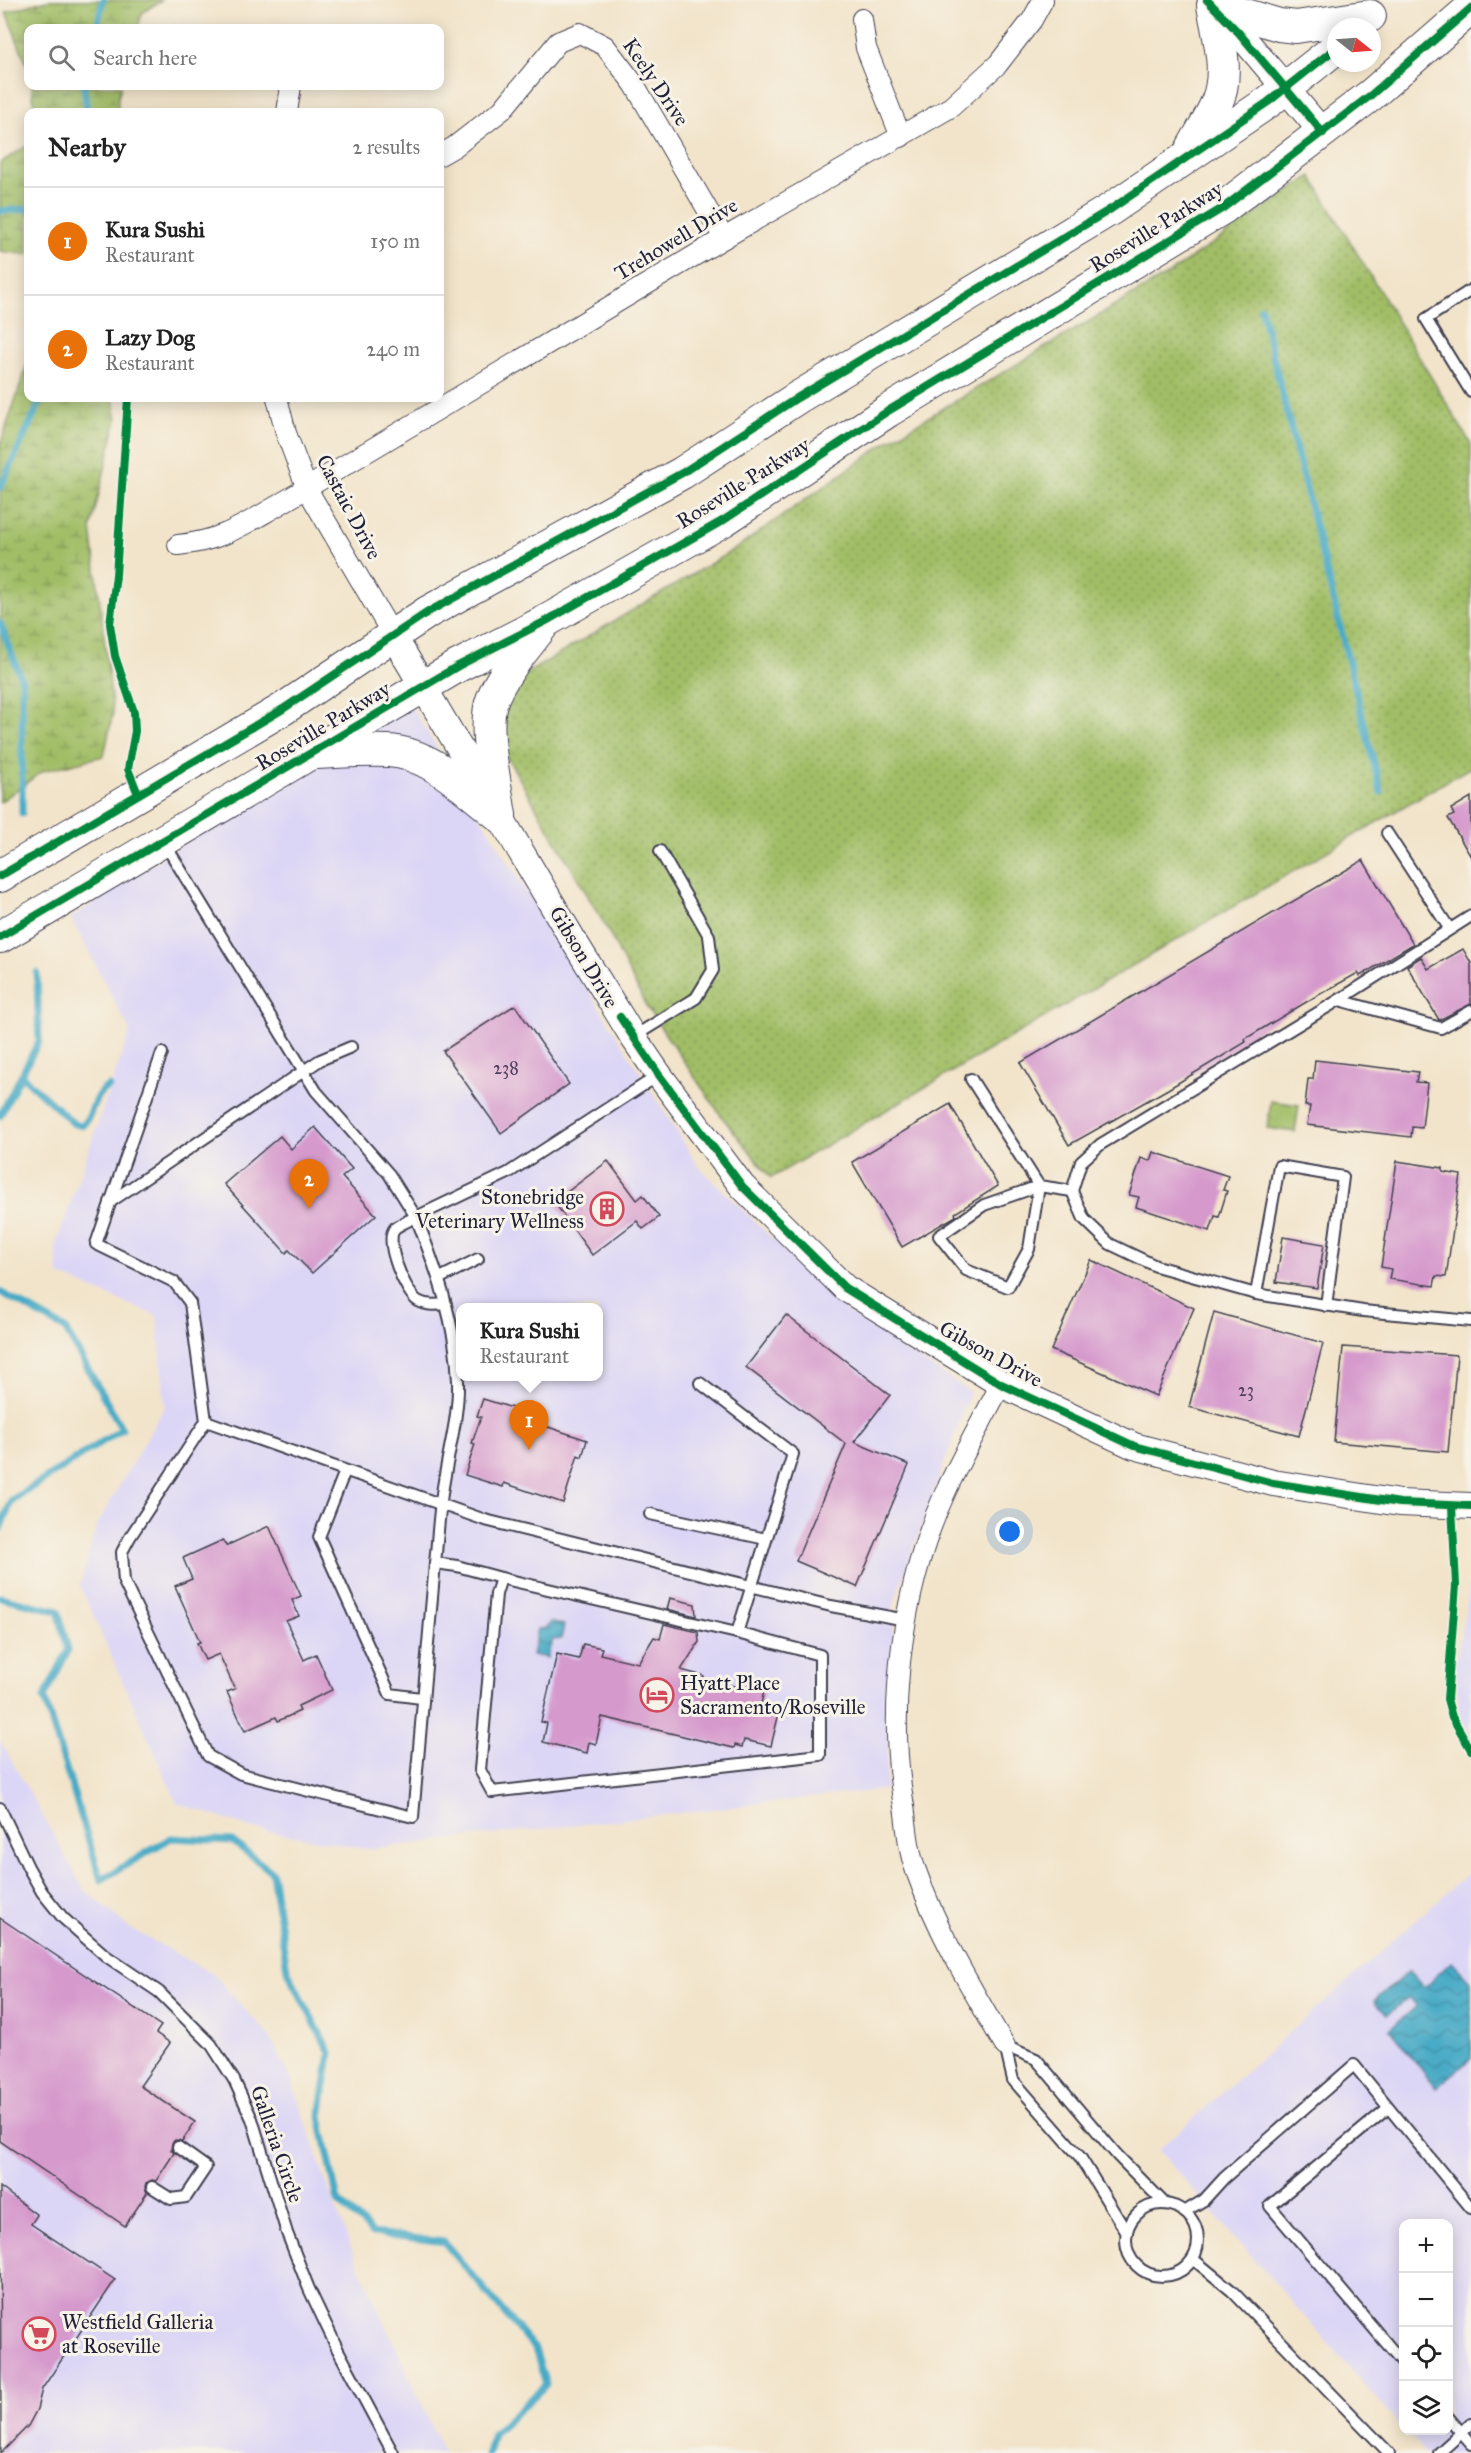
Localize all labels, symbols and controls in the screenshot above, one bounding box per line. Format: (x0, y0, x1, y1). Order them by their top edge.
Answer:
north arrow (1327, 18, 1381, 72)
search box (24, 24, 444, 90)
street label: Keely Drive (617, 33, 695, 131)
icon: search (45, 41, 78, 74)
text: Search here (93, 44, 197, 71)
text: Nearby (48, 131, 126, 163)
text: 2 results (352, 135, 420, 159)
street label: Roseville Parkway (1085, 175, 1228, 278)
street label: Trehowell Drive (610, 192, 743, 286)
text: Kura Sushi (105, 216, 205, 243)
text: 1 (64, 229, 71, 253)
text: 150 m (370, 229, 420, 253)
text: Restaurant (105, 243, 195, 267)
text: Lazy Dog (105, 324, 195, 351)
text: 2 (63, 337, 72, 361)
text: 240 m (366, 337, 420, 361)
text: Restaurant (105, 351, 195, 375)
street label: Roseville Parkway (672, 431, 815, 534)
street label: Castaic Drive (311, 450, 388, 564)
street label: Roseville Parkway (251, 675, 396, 776)
street label: Gibson Drive (543, 901, 625, 1013)
house number: 238 (493, 1057, 519, 1079)
pin: 2 (290, 1160, 328, 1209)
place label: Stonebridge Veterinary Wellness (414, 1184, 584, 1234)
building icon: Stonebridge Veterinary Wellness (589, 1191, 625, 1227)
popup (456, 1303, 603, 1381)
street label: Gibson Drive (935, 1315, 1047, 1393)
text: Kura Sushi (480, 1317, 579, 1344)
text: Restaurant (480, 1344, 569, 1368)
house number: 23 (1238, 1379, 1254, 1401)
pin: 1 (510, 1400, 548, 1450)
your location (995, 1517, 1024, 1546)
place label: Hyatt Place Sacramento/Roseville (680, 1670, 866, 1720)
hotel icon: Hyatt Place Sacramento/Roseville (639, 1677, 675, 1713)
street label: Galleria Circle (245, 2082, 309, 2206)
map controls (1399, 2219, 1453, 2435)
button: + (1399, 2219, 1453, 2273)
button: − (1399, 2273, 1453, 2327)
place label: Westfield Galleria at Roseville (62, 2309, 213, 2359)
supermarket icon: Westfield Galleria at Roseville (21, 2316, 57, 2352)
button: locate (1399, 2327, 1453, 2381)
button: layers (1399, 2381, 1453, 2435)

